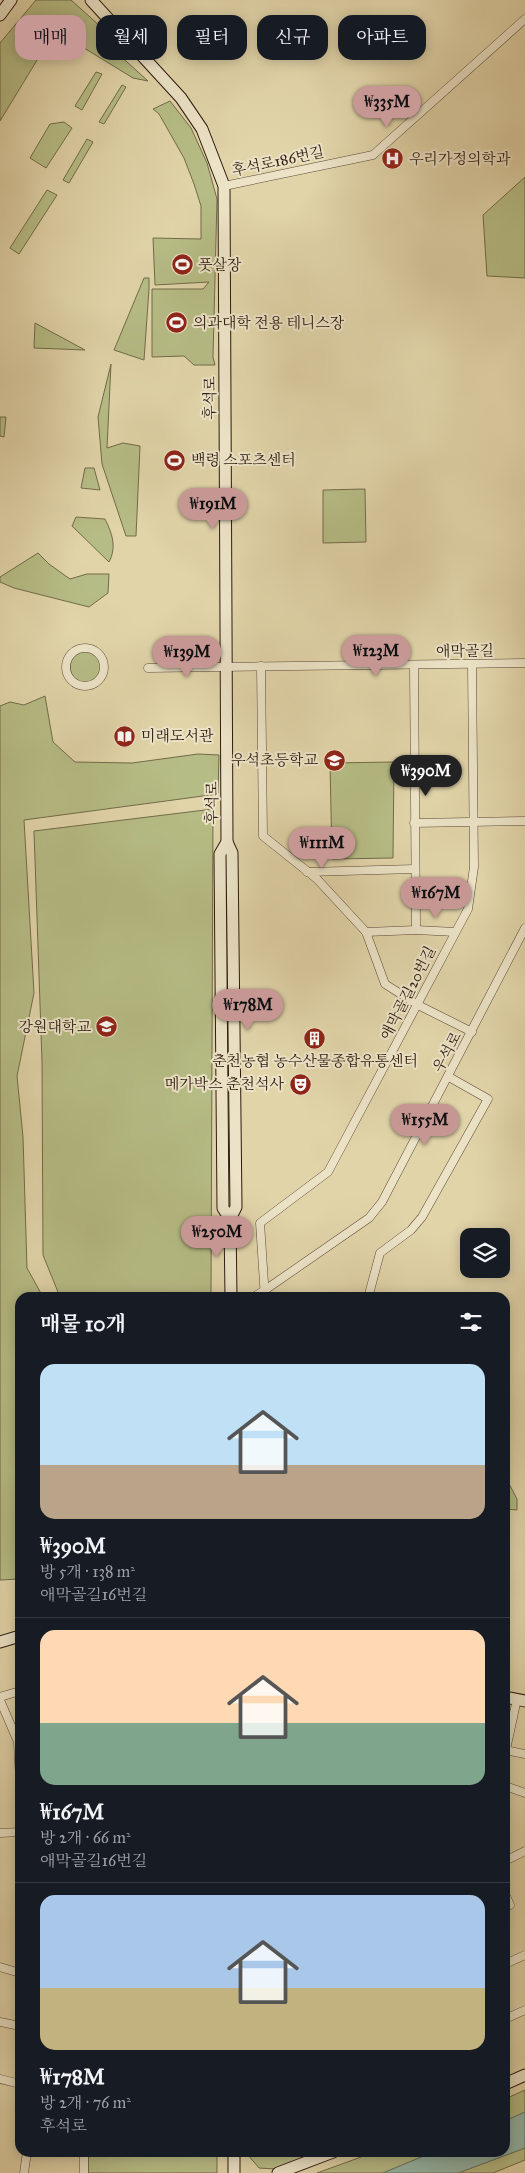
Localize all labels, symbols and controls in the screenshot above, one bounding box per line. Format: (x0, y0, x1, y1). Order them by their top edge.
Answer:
chip: 매매 (15, 15, 86, 60)
chip: 월세 (96, 15, 167, 60)
chip: 필터 (177, 15, 247, 60)
chip: 신규 (257, 15, 328, 60)
chip: 아파트 (338, 15, 426, 60)
pin: ₩335M (352, 86, 422, 128)
text: ₩335M (364, 92, 410, 111)
street label: 후석로186번길 (230, 142, 326, 180)
hospital icon: 우리가정의학과 (381, 147, 405, 171)
place label: 우리가정의학과 (409, 150, 511, 168)
sports icon: 풋살장 (170, 253, 194, 277)
place label: 풋살장 (198, 256, 242, 274)
sports icon: 의과대학 전용 테니스장 (165, 311, 189, 335)
place label: 의과대학 전용 테니스장 (193, 314, 345, 332)
street label: 후석로 (201, 376, 219, 420)
sports icon: 백령 스포츠센터 (163, 448, 187, 472)
place label: 백령 스포츠센터 (191, 451, 296, 469)
pin: ₩191M (178, 488, 248, 530)
text: ₩191M (190, 494, 236, 513)
pin: ₩123M (341, 634, 411, 677)
pin: ₩139M (152, 636, 222, 678)
text: ₩123M (353, 641, 399, 660)
street label: 애막골길 (436, 641, 494, 661)
text: ₩139M (163, 642, 211, 661)
library icon: 미래도서관 (113, 724, 137, 748)
place label: 미래도서관 (141, 727, 214, 745)
school or university icon: 우석초등학교 (322, 748, 346, 772)
place label: 우석초등학교 (231, 751, 318, 769)
pin: ₩390M (391, 754, 461, 797)
text: ₩390M (401, 761, 451, 780)
street label: 후석로 (203, 781, 221, 825)
pin: ₩111M (287, 826, 357, 869)
text: ₩111M (300, 833, 344, 852)
pin: ₩167M (401, 876, 471, 919)
text: ₩167M (412, 883, 460, 902)
street label: 애막골길20번길 (377, 943, 439, 1043)
pin: ₩178M (213, 988, 283, 1031)
text: ₩178M (223, 995, 273, 1014)
school or university icon: 강원대학교 (95, 1015, 119, 1039)
place label: 강원대학교 (19, 1018, 92, 1036)
building icon: 춘천농협 농수산물종합유통센터 (303, 1026, 327, 1050)
street label: 우석로 (429, 1028, 465, 1075)
place label: 춘천농협 농수산물종합유통센터 (212, 1052, 418, 1070)
theatre icon: 메가박스 춘천석사 (288, 1072, 312, 1096)
place label: 메가박스 춘천석사 (165, 1075, 285, 1093)
pin: ₩155M (390, 1104, 460, 1146)
text: ₩155M (402, 1110, 449, 1129)
pin: ₩250M (182, 1216, 252, 1258)
text: ₩250M (192, 1222, 242, 1241)
map controls (460, 1228, 510, 1278)
button: layers (460, 1228, 510, 1278)
icon: filters (457, 1308, 485, 1336)
text: 매물 10개 (40, 1311, 126, 1337)
icon: home (218, 1397, 308, 1487)
text: ₩390M (40, 1533, 106, 1559)
text: 방 5개 · 138 m² (40, 1562, 135, 1581)
text: 애막골길16번길 (40, 1585, 147, 1604)
icon: home (218, 1662, 308, 1752)
text: ₩167M (40, 1799, 104, 1825)
text: 방 2개 · 66 m² (40, 1828, 131, 1847)
text: 애막골길16번길 (40, 1851, 147, 1870)
icon: home (218, 1927, 308, 2017)
text: ₩178M (40, 2064, 105, 2090)
text: 방 2개 · 76 m² (40, 2093, 131, 2112)
text: 후석로 (40, 2116, 86, 2135)

